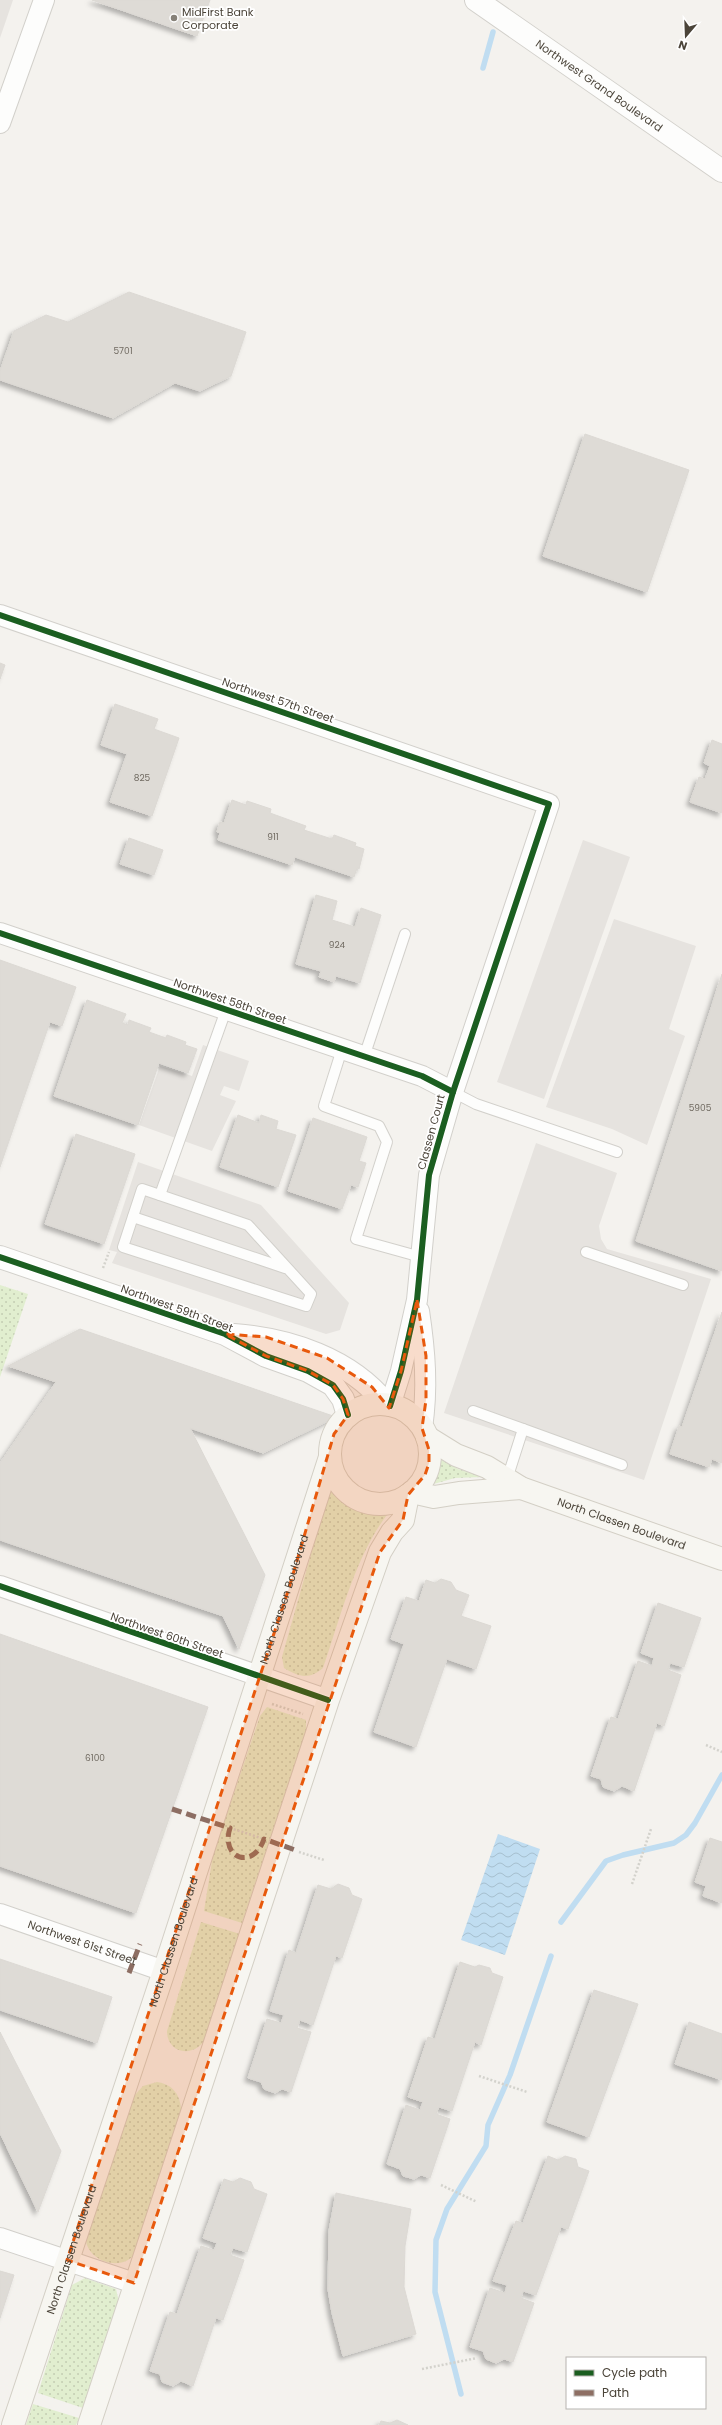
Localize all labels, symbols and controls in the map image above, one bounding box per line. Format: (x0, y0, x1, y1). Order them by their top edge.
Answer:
place label: MidFirst Bank Corporate (182, 4, 254, 33)
marker: MidFirst Bank Corporate (169, 13, 179, 23)
north arrow (666, 16, 706, 56)
street label: Northwest Grand Boulevard (532, 36, 666, 135)
text: N (676, 37, 689, 54)
house number: 5701 (113, 345, 133, 357)
street label: Northwest 57th Street (220, 673, 336, 727)
house number: 825 (134, 772, 151, 784)
house number: 911 (267, 831, 279, 843)
house number: 924 (329, 939, 346, 951)
street label: Northwest 58th Street (171, 974, 289, 1028)
street label: Classen Court (413, 1092, 449, 1172)
house number: 5905 (689, 1102, 712, 1114)
street label: Northwest 59th Street (119, 1280, 235, 1336)
street label: North Classen Boulevard (555, 1493, 688, 1554)
street label: North Classen Boulevard (256, 1532, 312, 1666)
street label: Northwest 60th Street (108, 1608, 226, 1662)
house number: 6100 (85, 1752, 105, 1764)
street label: North Classen Boulevard (145, 1875, 202, 2009)
street label: Northwest 61st Street (26, 1916, 139, 1969)
street label: North Classen Boulevard (42, 2183, 100, 2316)
legend (566, 2357, 706, 2409)
text: Cycle path (602, 2364, 667, 2381)
text: Path (602, 2384, 629, 2401)

